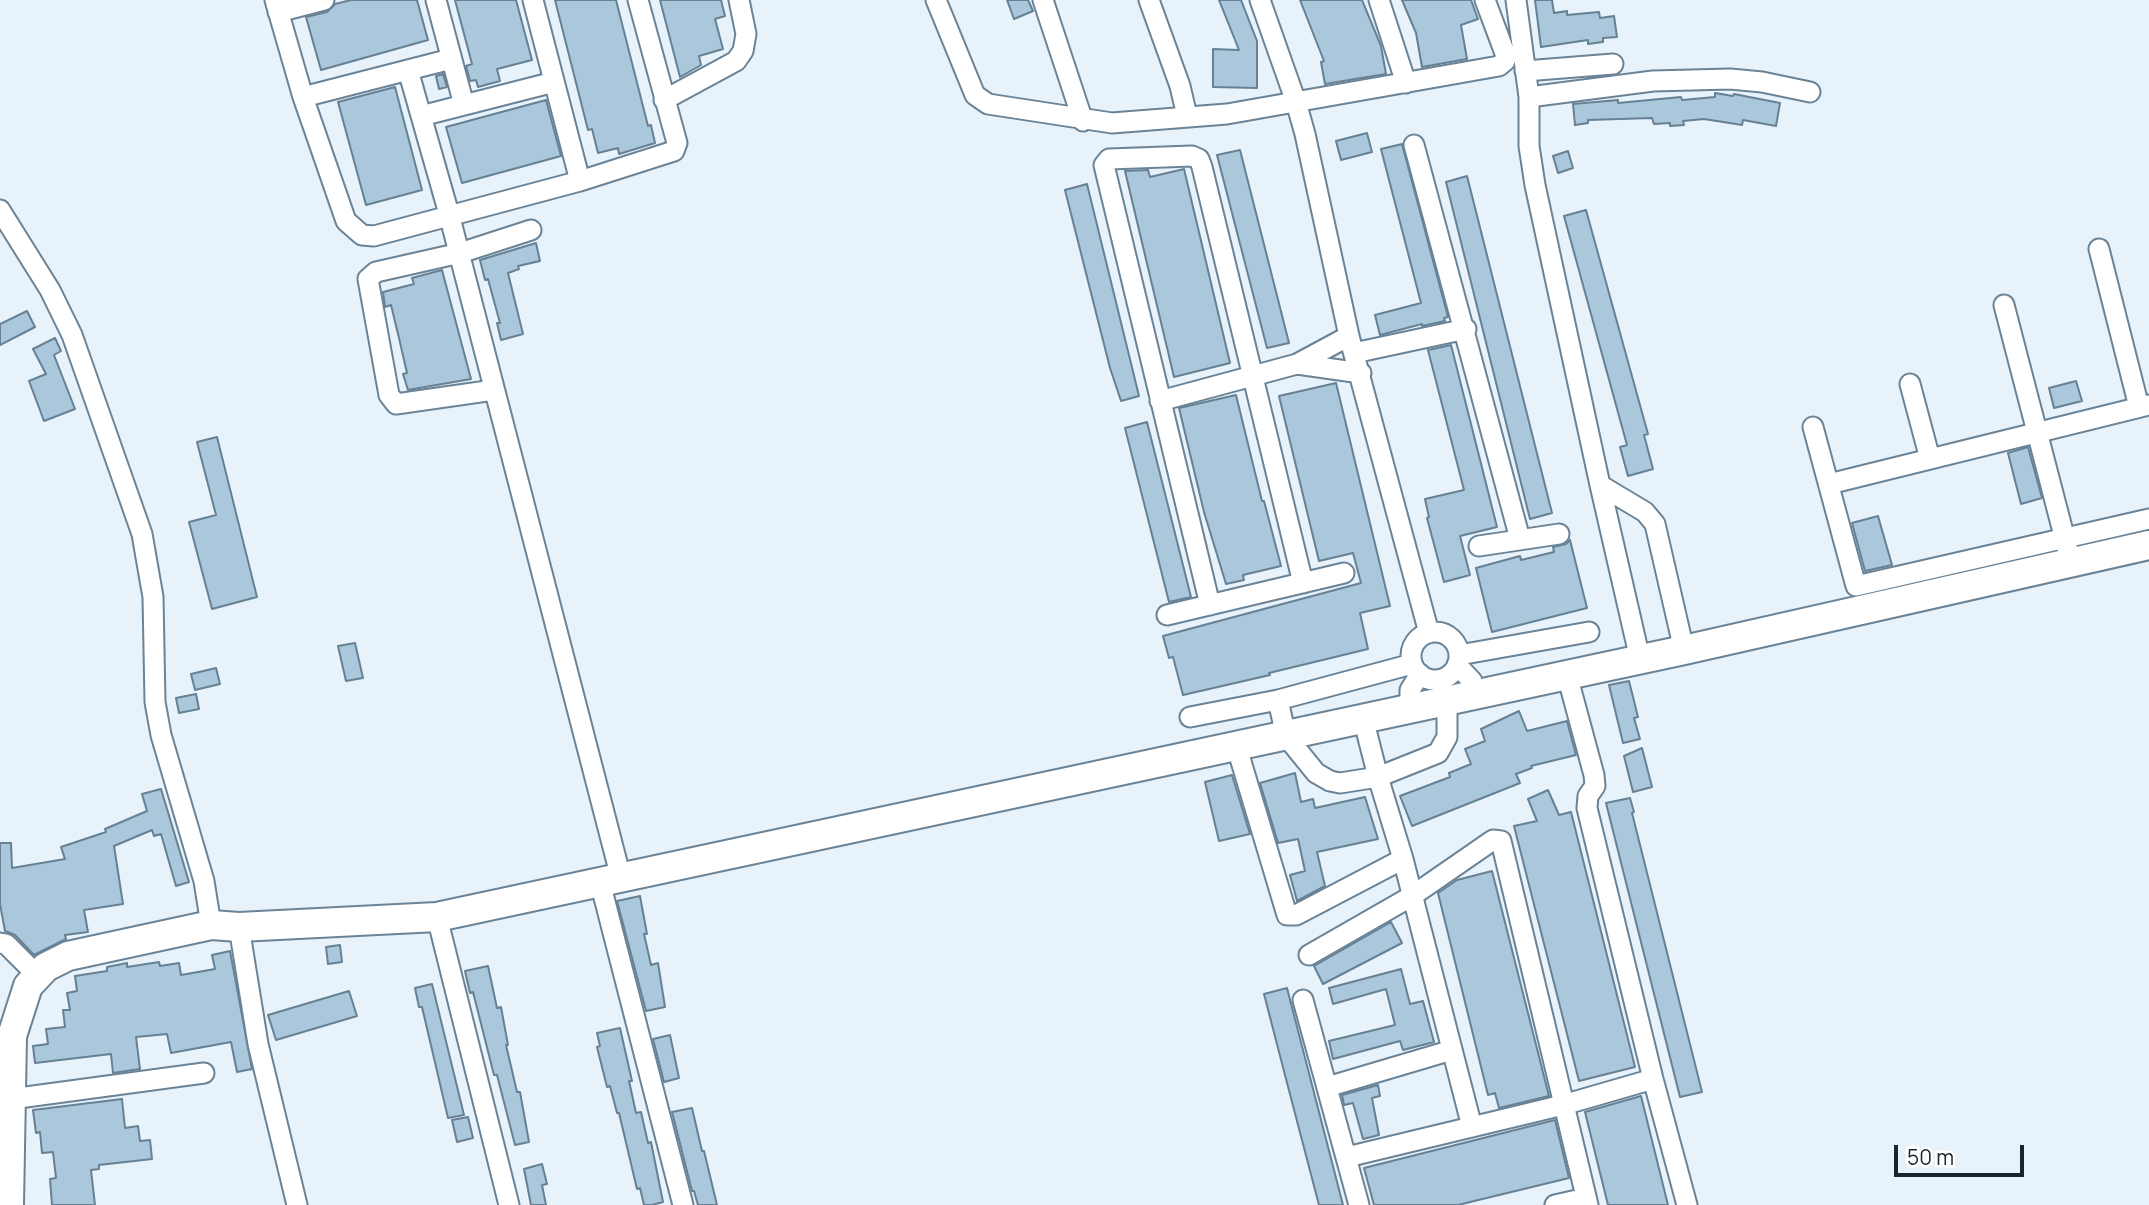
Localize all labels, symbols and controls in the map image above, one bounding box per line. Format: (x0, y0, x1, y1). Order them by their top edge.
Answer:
scale bar (1897, 1132, 2026, 1176)
text: 50 m (1907, 1143, 1954, 1171)

